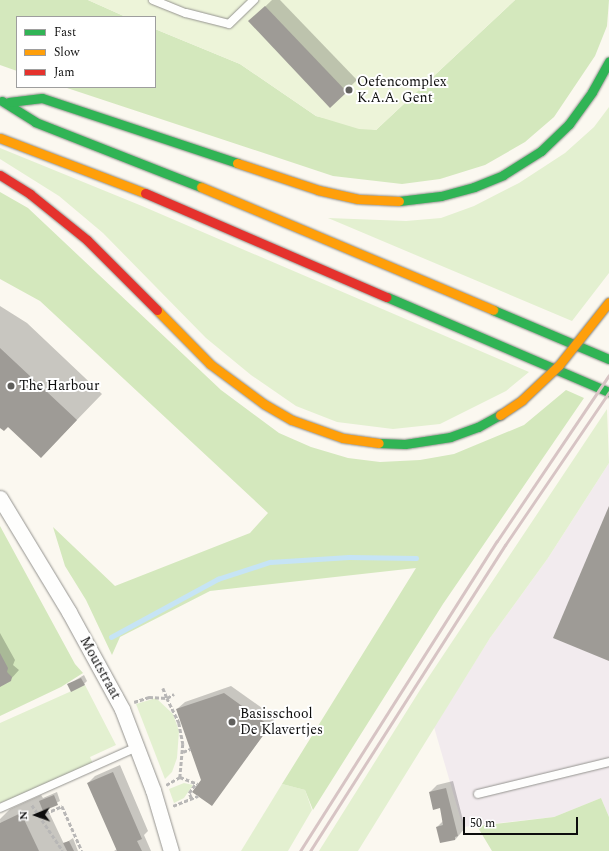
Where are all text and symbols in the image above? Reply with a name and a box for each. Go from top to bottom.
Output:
legend [16,16,156,88]
text: Fast [54,23,76,42]
text: Slow [54,43,79,62]
text: Jam [54,63,75,82]
place label: Oefencomplex K.A.A. Gent [357,74,447,106]
marker: Oefencomplex K.A.A. Gent [344,85,354,95]
place label: The Harbour [19,378,99,394]
marker: The Harbour [6,381,16,391]
street label: Moutstraat [76,634,124,702]
place label: Basisschool De Klavertjes [240,706,323,738]
marker: Basisschool De Klavertjes [227,717,237,727]
north arrow [16,795,56,835]
scale bar [465,809,580,835]
text: N [15,811,32,820]
text: 50 m [470,814,495,833]

